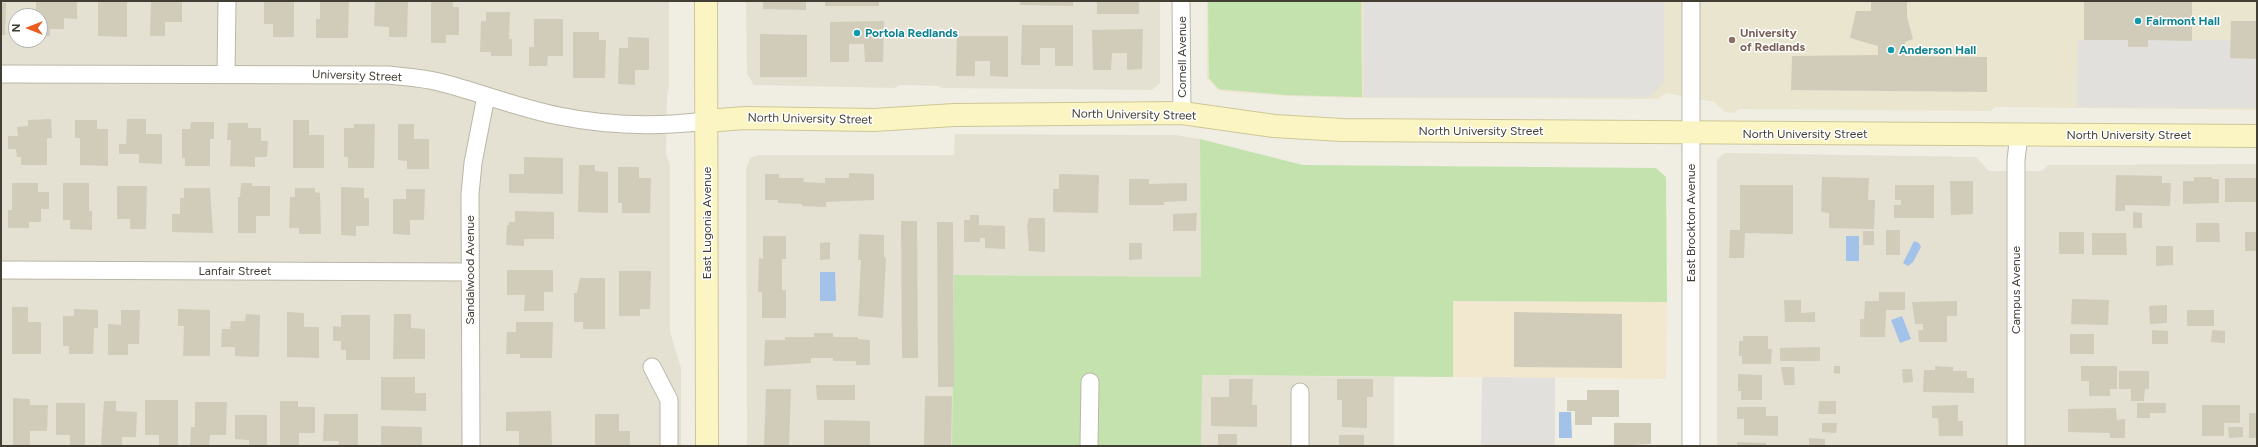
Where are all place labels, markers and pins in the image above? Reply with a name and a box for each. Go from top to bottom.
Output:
place label: Fairmont Hall [2146,14,2220,28]
marker: Fairmont Hall [2133,16,2143,26]
place label: Portola Redlands [865,26,958,40]
place label: University of Redlands [1740,26,1805,54]
marker: Portola Redlands [852,28,862,38]
marker: University of Redlands [1727,35,1737,45]
place label: Anderson Hall [1899,43,1976,57]
marker: Anderson Hall [1886,45,1896,55]

